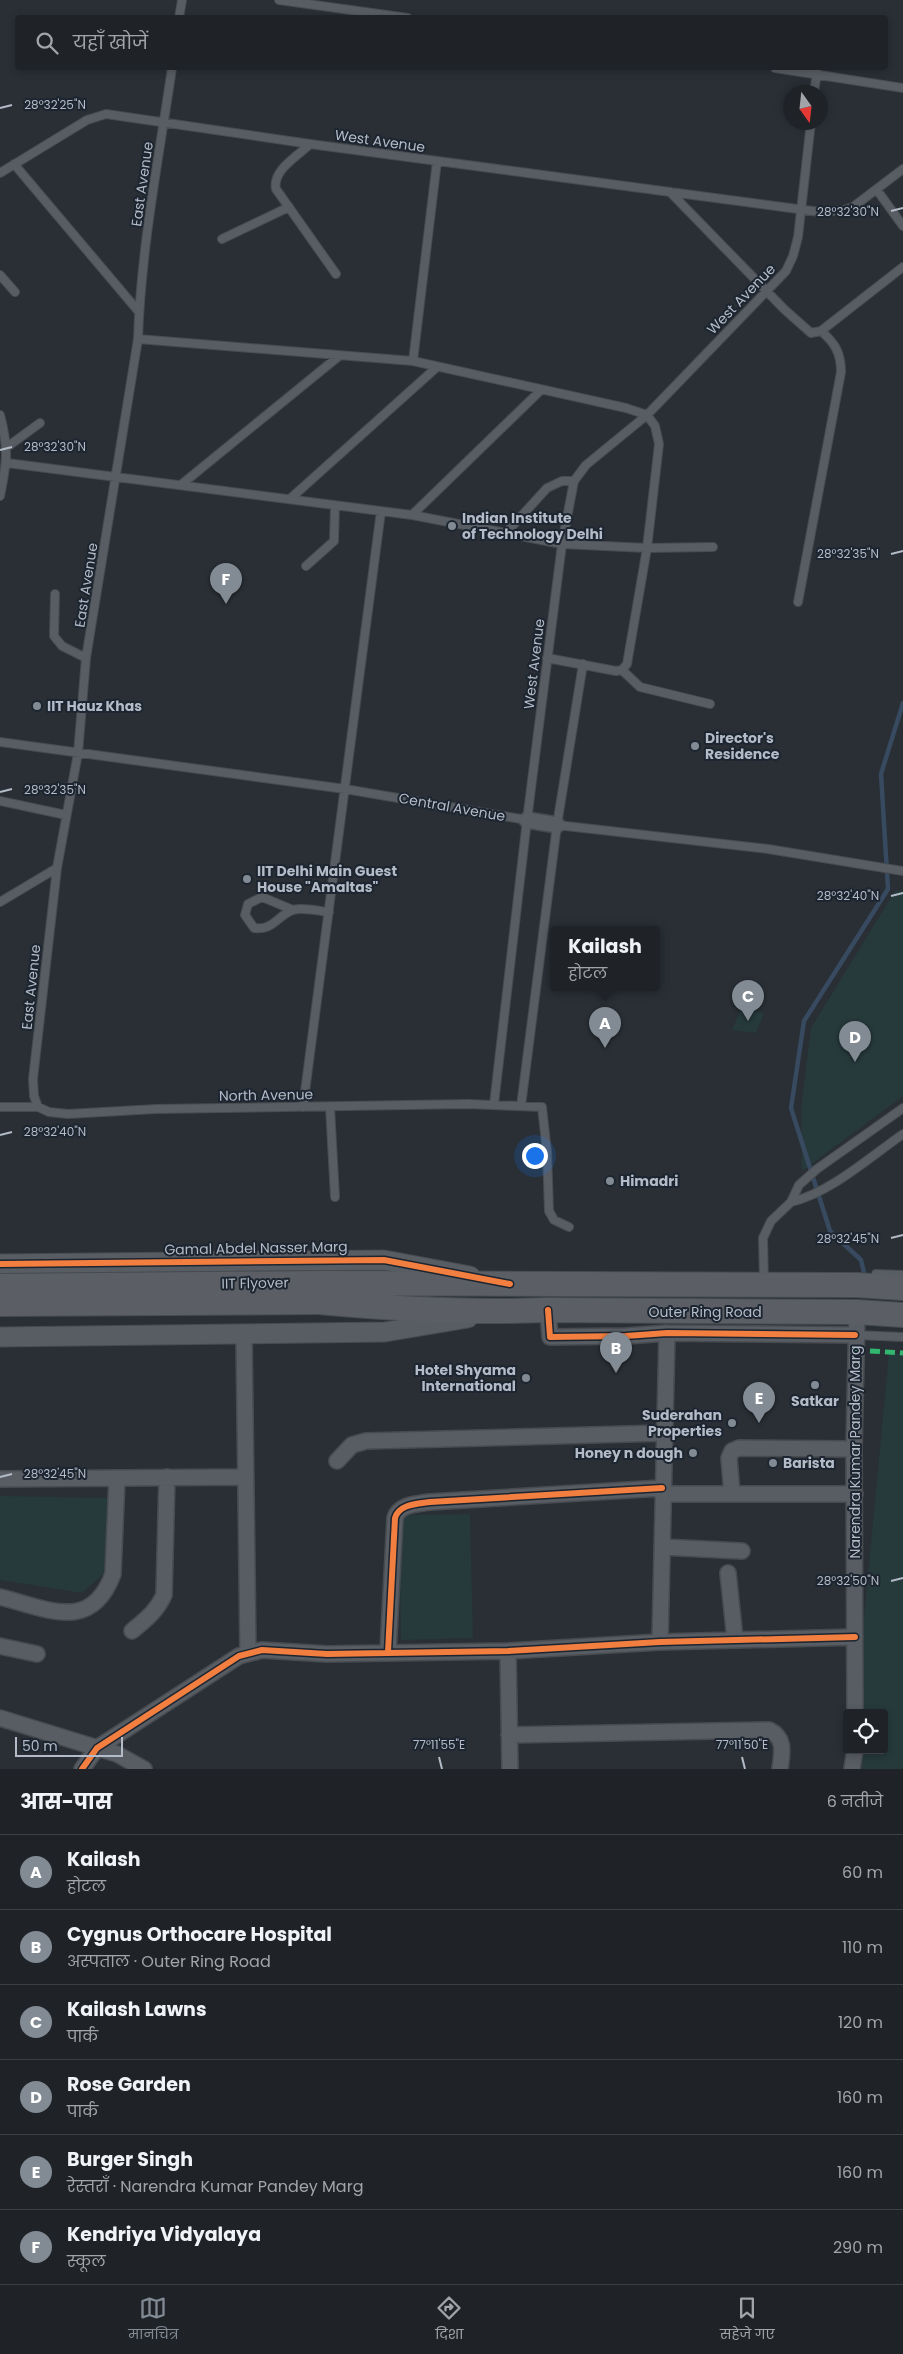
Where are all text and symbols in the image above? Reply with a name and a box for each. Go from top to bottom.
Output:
search box [15,15,888,70]
icon: search [33,29,61,57]
text: यहाँ खोजें [73,29,148,56]
north arrow [783,85,828,130]
text: 28°32'25"N [24,96,86,113]
street label: West Avenue [334,125,427,157]
street label: East Avenue [126,140,158,228]
text: 28°32'30"N [817,203,879,220]
street label: West Avenue [702,259,780,339]
text: 28°32'30"N [24,438,86,455]
place label: Indian Institute of Technology Delhi [462,508,603,544]
marker: Indian Institute of Technology Delhi [446,520,458,532]
street label: East Avenue [69,541,103,629]
text: 28°32'35"N [817,545,879,562]
pin: F [210,563,242,604]
street label: West Avenue [519,617,550,710]
place label: IIT Hauz Khas [47,696,142,716]
marker: IIT Hauz Khas [31,700,43,712]
place label: Director's Residence [705,728,780,764]
marker: Director's Residence [689,740,701,752]
text: 28°32'35"N [24,781,86,798]
street label: Central Avenue [397,788,507,826]
place label: IIT Delhi Main Guest House "Amaltas" [257,861,397,897]
marker: IIT Delhi Main Guest House "Amaltas" [241,873,253,885]
text: 28°32'40"N [817,887,879,904]
popup [550,926,660,991]
text: Kailash [568,933,642,960]
street label: East Avenue [17,943,45,1030]
text: होटल [568,962,607,985]
pin: C [732,980,764,1021]
pin: A [589,1007,621,1048]
pin: D [839,1021,871,1062]
street label: North Avenue [219,1084,314,1106]
text: 28°32'40"N [24,1123,86,1140]
your location [522,1143,548,1169]
place label: Himadri [620,1171,678,1191]
marker: Himadri [604,1175,616,1187]
text: 28°32'45"N [817,1230,879,1247]
street label: Gamal Abdel Nasser Marg [164,1236,348,1260]
street label: IIT Flyover [221,1272,289,1294]
street label: Outer Ring Road [648,1302,762,1322]
pin: B [600,1332,632,1373]
street label: Narendra Kumar Pandey Marg [845,1346,865,1558]
place label: Hotel Shyama International [415,1360,516,1396]
marker: Hotel Shyama International [520,1372,532,1384]
marker: Satkar [809,1379,821,1391]
pin: E [743,1382,775,1423]
place label: Satkar [791,1391,839,1411]
place label: Suderahan Properties [642,1405,722,1441]
marker: Suderahan Properties [726,1417,738,1429]
place label: Honey n dough [575,1443,683,1463]
marker: Honey n dough [687,1447,699,1459]
place label: Barista [783,1453,835,1473]
marker: Barista [767,1457,779,1469]
text: 28°32'45"N [24,1465,86,1482]
text: 28°32'50"N [817,1572,879,1589]
map controls [843,1709,888,1754]
button: locate [843,1709,888,1754]
scale bar [15,1734,122,1757]
text: 50 m [22,1736,58,1756]
text: 77°11'55"E [413,1736,465,1753]
text: 77°11'50"E [716,1736,768,1753]
text: आस-पास [20,1787,112,1816]
text: 6 नतीजे [827,1790,883,1813]
text: Kailash [67,1846,141,1873]
text: A [30,1861,42,1884]
text: 60 m [842,1861,883,1884]
text: होटल [67,1875,106,1898]
text: Cygnus Orthocare Hospital [67,1921,332,1948]
text: B [31,1936,41,1959]
text: 110 m [842,1936,883,1959]
text: अस्पताल · Outer Ring Road [67,1950,271,1973]
text: Kailash Lawns [67,1996,207,2023]
text: C [30,2011,42,2034]
text: 120 m [838,2011,883,2034]
text: पार्क [67,2025,98,2048]
text: Rose Garden [67,2071,191,2098]
text: D [30,2086,42,2109]
text: 160 m [837,2086,883,2109]
text: पार्क [67,2100,98,2123]
text: Burger Singh [67,2146,193,2173]
text: E [32,2161,40,2184]
text: 160 m [837,2161,883,2184]
text: रेस्तराँ · Narendra Kumar Pandey Marg [67,2175,363,2198]
text: Kendriya Vidyalaya [67,2221,261,2248]
text: F [32,2236,40,2259]
text: 290 m [833,2236,883,2259]
text: स्कूल [67,2250,106,2273]
tab: मानचित्र [128,2294,179,2345]
tab: दिशा [435,2294,463,2345]
tab: सहेजे गए [720,2294,775,2345]

